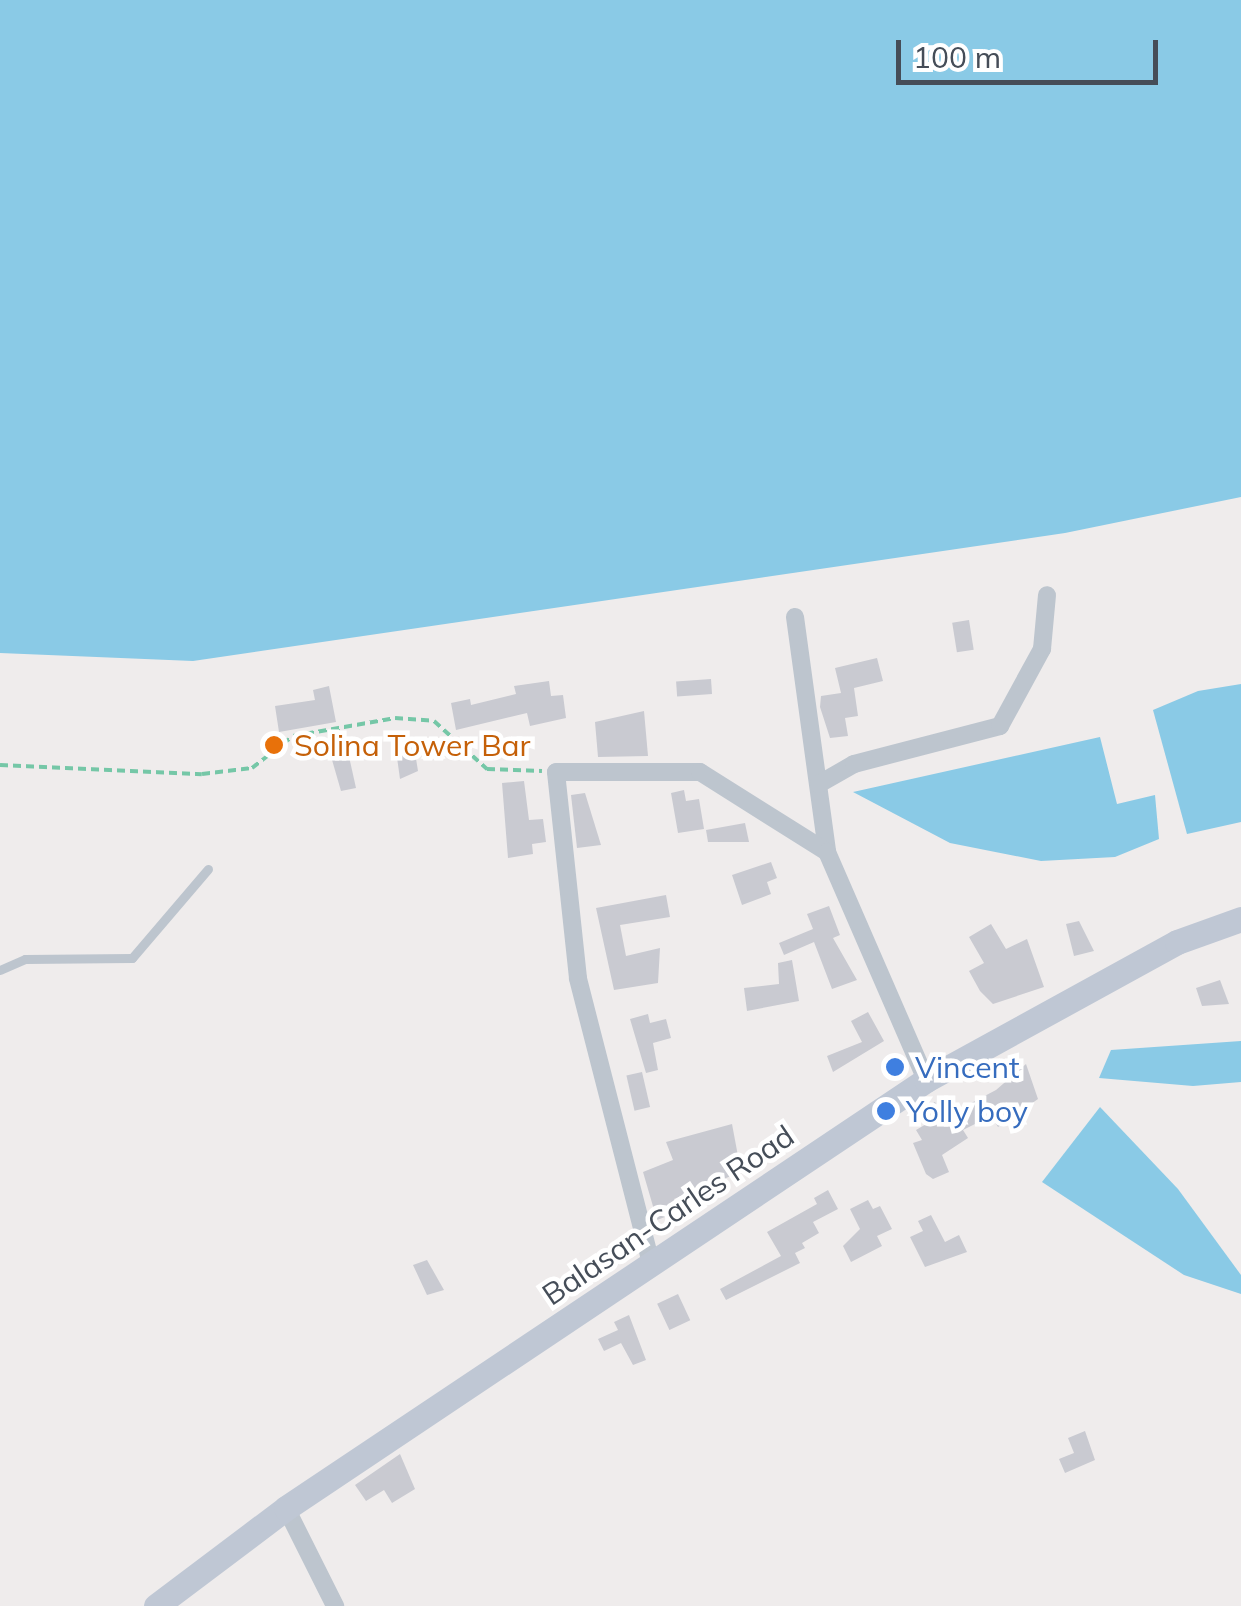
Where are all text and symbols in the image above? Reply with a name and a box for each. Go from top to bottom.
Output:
scale bar [901,20,1164,82]
text: 100 m [913,38,1001,76]
place label: Solina Tower Bar [294,727,530,763]
marker: Solina Tower Bar [263,734,285,756]
place label: Vincent [915,1049,1020,1085]
marker: Vincent [884,1056,906,1078]
place label: Yolly boy [906,1093,1028,1129]
marker: Yolly boy [875,1100,897,1122]
street label: Balasan-Carles Road [535,1117,801,1313]

